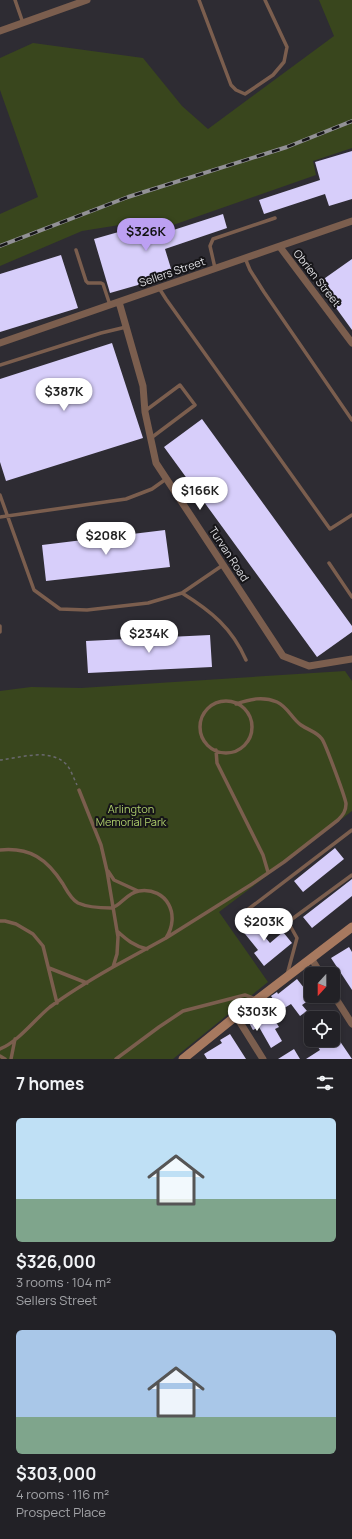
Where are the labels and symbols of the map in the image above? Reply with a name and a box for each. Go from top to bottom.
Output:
pin: $326K [118,218,174,252]
street label: Obrien Street [290,246,344,309]
street label: Sellers Street [137,253,207,290]
pin: $387K [36,378,92,412]
pin: $166K [172,477,228,511]
pin: $208K [78,522,134,556]
street label: Turvan Road [206,523,253,584]
pin: $234K [121,620,177,654]
park label: Arlington Memorial Park [96,801,167,829]
pin: $203K [236,908,292,942]
north arrow [304,967,340,1003]
pin: $303K [229,998,285,1032]

